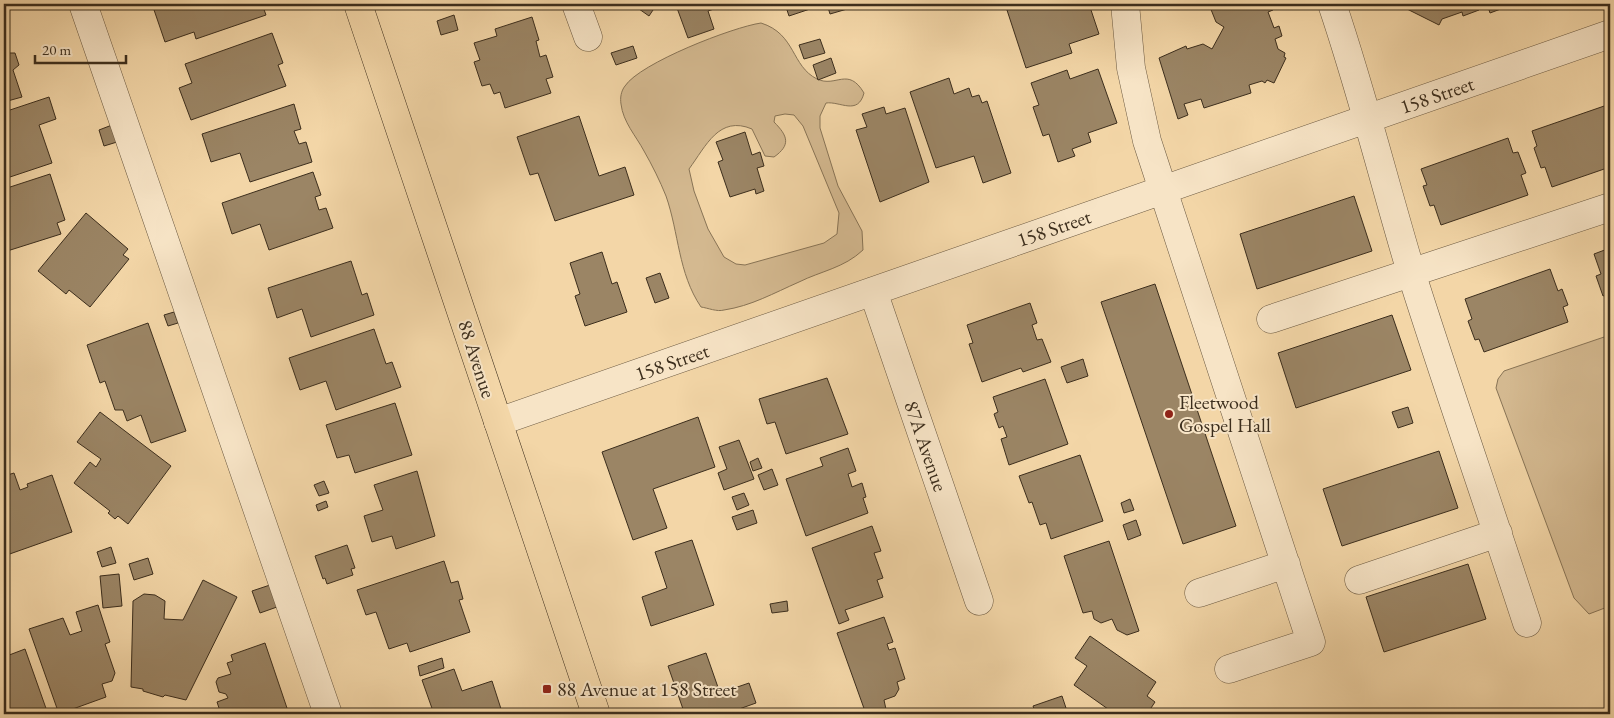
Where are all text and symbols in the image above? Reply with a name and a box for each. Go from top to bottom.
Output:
scale bar [35,32,126,64]
text: 20 m [42,40,71,59]
street label: 158 Street [1396,70,1478,120]
street label: 158 Street [1013,203,1095,253]
street label: 88 Avenue [452,317,502,402]
street label: 158 Street [631,337,713,387]
place label: Fleetwood Gospel Hall [1179,389,1271,438]
street label: 87A Avenue [898,397,954,495]
marker: Fleetwood Gospel Hall [1163,408,1175,420]
place label: 88 Avenue at 158 Street [557,676,737,702]
marker: 88 Avenue at 158 Street [541,683,553,695]

